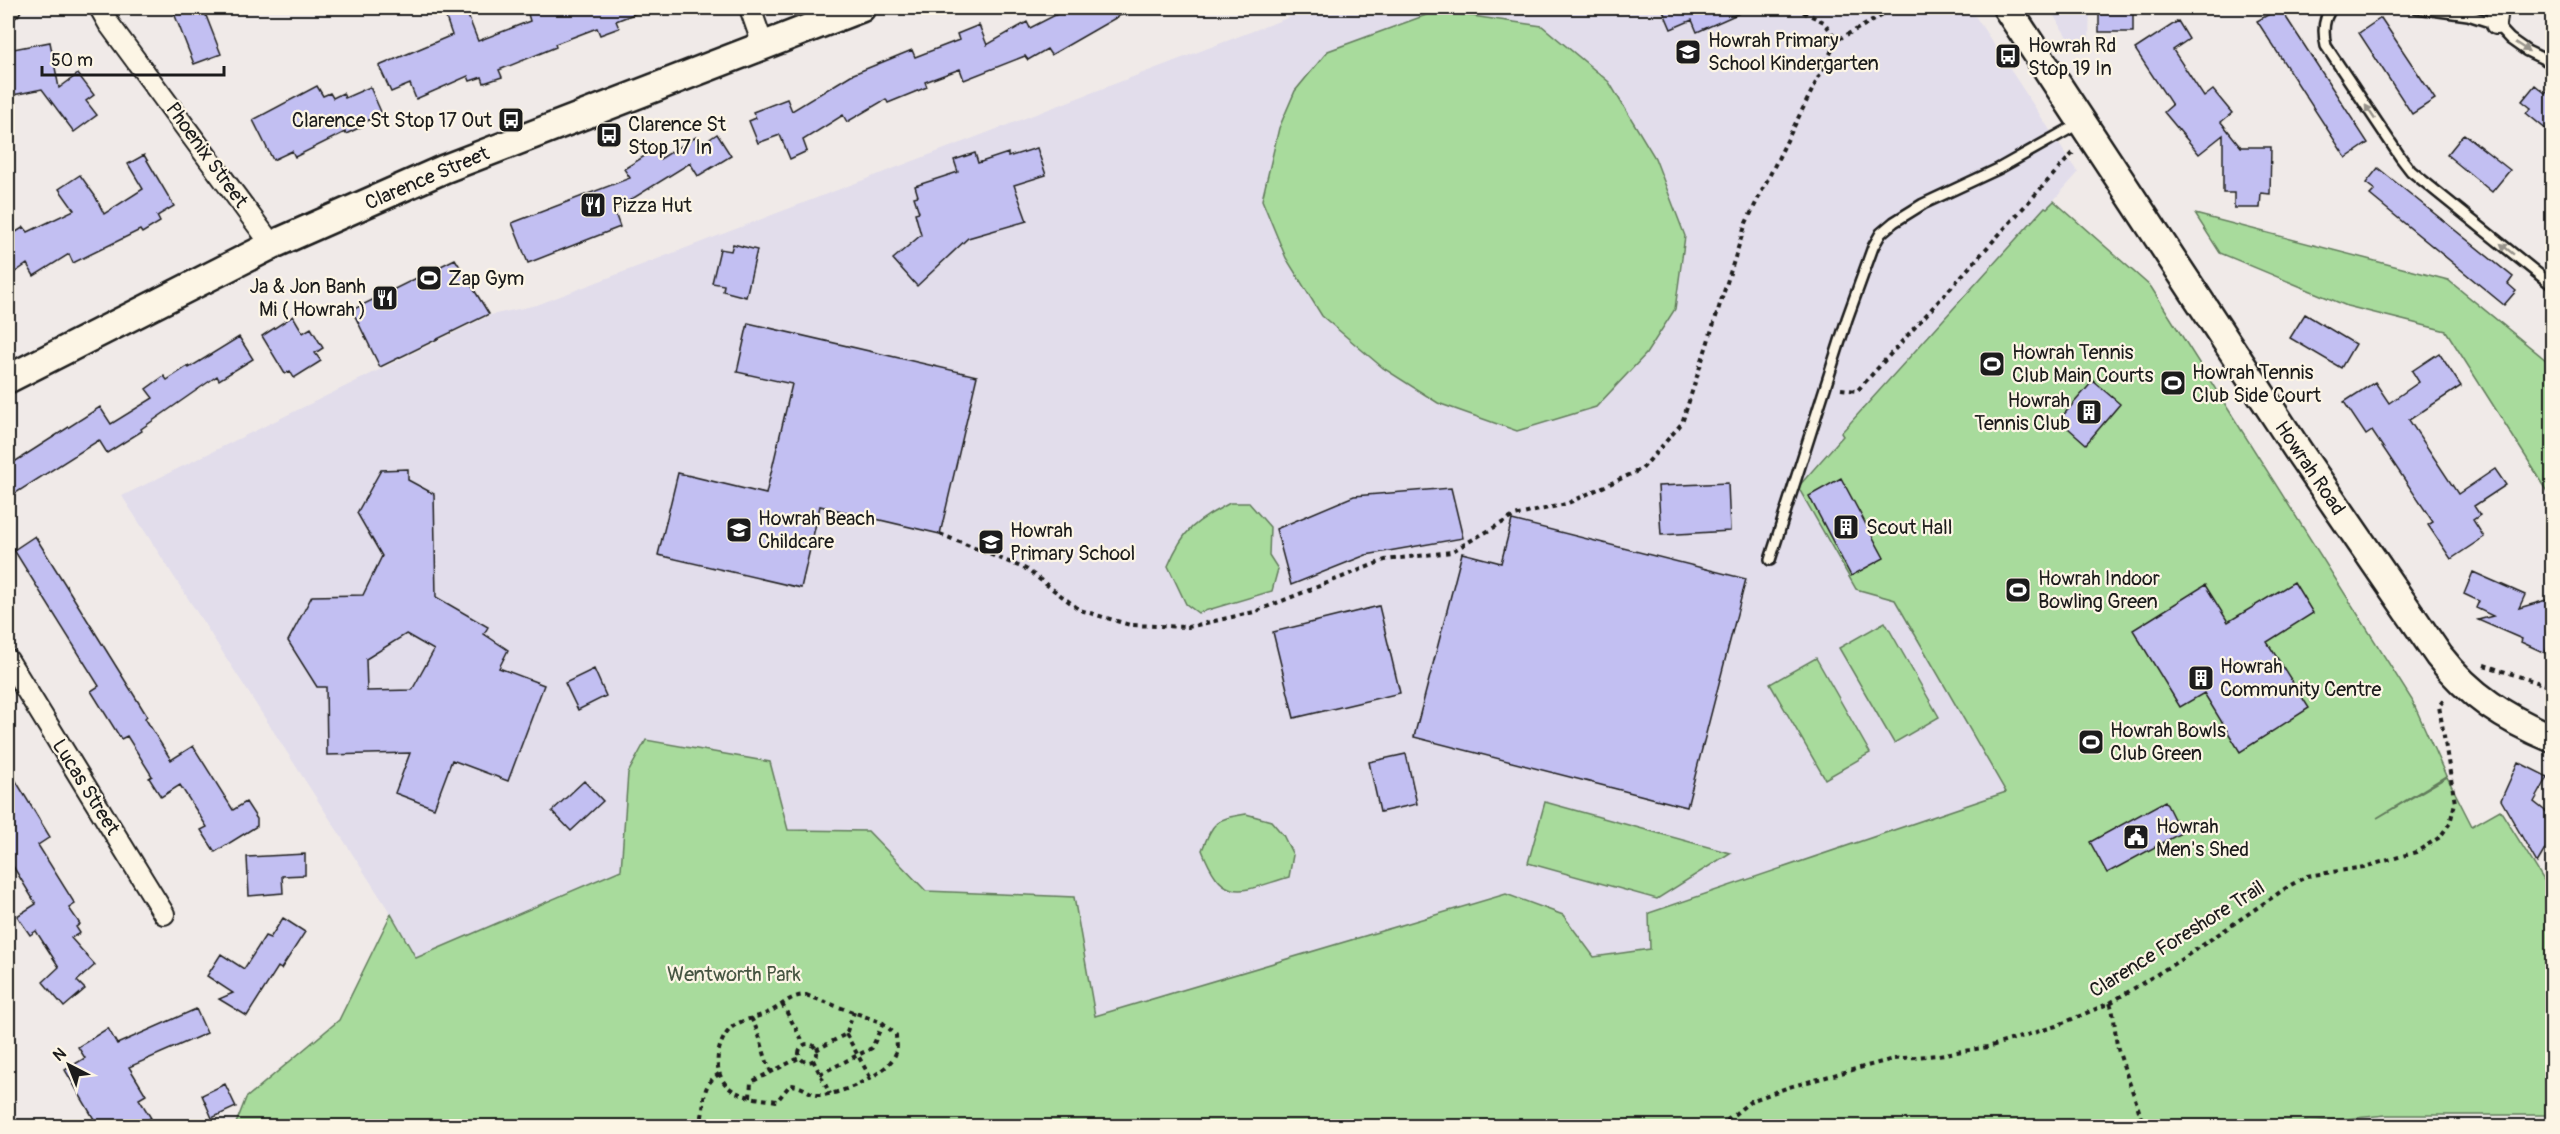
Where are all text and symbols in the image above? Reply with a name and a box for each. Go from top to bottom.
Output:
place label: Howrah Primary School Kindergarten [1708,28,1879,76]
place label: Howrah Rd Stop 19 In [2028,33,2116,81]
school or university icon: Howrah Primary School Kindergarten [1673,37,1703,67]
scale bar [42,39,224,77]
bus stop icon: Howrah Rd Stop 19 In [1993,41,2023,71]
one-way arrow [2514,41,2530,52]
text: 50 m [51,49,93,72]
street label: Phoenix Street [160,97,254,213]
bus stop icon: Clarence St Stop 17 Out [496,105,526,135]
one-way arrow [2364,105,2376,121]
place label: Clarence St Stop 17 Out [292,108,493,133]
place label: Clarence St Stop 17 In [628,112,727,160]
bus stop icon: Clarence St Stop 17 In [594,120,624,150]
street label: Clarence Street [361,140,494,215]
restaurant icon: Pizza Hut [578,190,608,220]
place label: Pizza Hut [612,193,693,218]
one-way arrow [2499,242,2515,255]
sports icon: Zap Gym [414,263,444,293]
place label: Zap Gym [448,266,524,291]
place label: Ja & Jon Banh Mi ( Howrah ) [249,274,366,322]
restaurant icon: Ja & Jon Banh Mi ( Howrah ) [370,283,400,313]
place label: Howrah Tennis Club Main Courts [2012,340,2153,388]
sports icon: Howrah Tennis Club Main Courts [1977,349,2007,379]
place label: Howrah Tennis Club Side Court [2192,360,2322,408]
sports icon: Howrah Tennis Club Side Court [2158,368,2188,398]
place label: Howrah Tennis Club [1974,388,2070,436]
building icon: Howrah Tennis Club [2074,397,2104,427]
street label: Howrah Road [2269,416,2351,520]
place label: Howrah Beach Childcare [758,506,875,554]
building icon: Scout Hall [1831,512,1861,542]
school or university icon: Howrah Beach Childcare [724,515,754,545]
place label: Scout Hall [1866,515,1953,540]
place label: Howrah Primary School [1010,518,1135,566]
school or university icon: Howrah Primary School [976,527,1006,557]
place label: Howrah Indoor Bowling Green [2038,566,2160,614]
sports icon: Howrah Indoor Bowling Green [2003,575,2033,605]
place label: Howrah Community Centre [2220,654,2382,702]
building icon: Howrah Community Centre [2186,663,2216,693]
place label: Howrah Bowls Club Green [2110,718,2226,766]
sports icon: Howrah Bowls Club Green [2076,727,2106,757]
street label: Lucas Street [47,734,126,840]
place label: Howrah Men's Shed [2156,814,2249,862]
public building icon: Howrah Men's Shed [2121,822,2151,852]
street label: Clarence Foreshore Trail [2085,875,2269,1003]
park label: Wentworth Park [667,962,802,987]
north arrow [39,1035,99,1095]
text: N [49,1043,70,1066]

